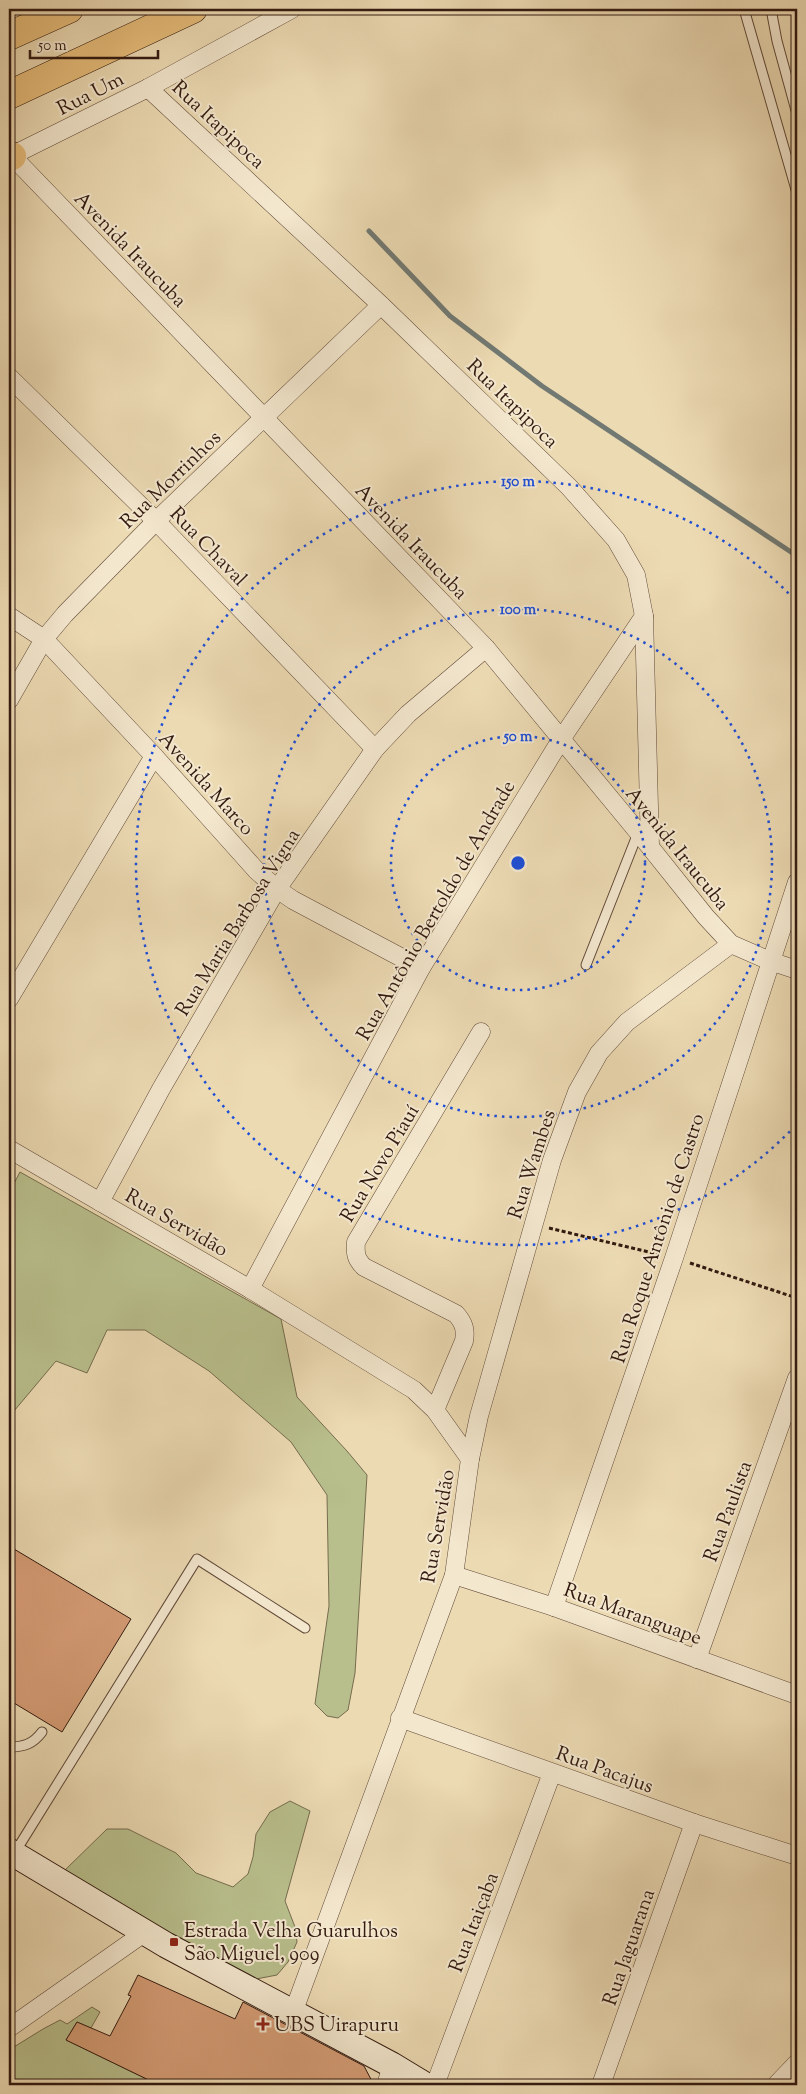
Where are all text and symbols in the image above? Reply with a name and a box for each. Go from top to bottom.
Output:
scale bar [30,28,158,60]
text: 50 m [37,36,67,57]
street label: Rua Um [53,66,130,124]
street label: Rua Itapipoca [164,75,270,177]
street label: Avenida Iraucuba [66,186,192,315]
street label: Rua Itapipoca [459,353,564,456]
street label: Rua Morrinhos [115,425,229,537]
text: 150 m [501,472,535,493]
street label: Avenida Iraucuba [347,478,473,607]
street label: Rua Chaval [162,501,253,594]
text: 100 m [500,600,537,621]
street label: Avenida Marco [150,726,260,843]
text: 50 m [503,727,533,748]
street label: Rua Antônio Bertoldo de Andrade [351,776,524,1047]
street label: Avenida Iraucuba [617,782,735,918]
street label: Rua Maria Barbosa Vigna [170,824,309,1023]
centre of rings [509,854,527,872]
street label: Rua Novo Piauí [335,1100,428,1229]
street label: Rua Wambes [502,1106,565,1223]
street label: Rua Roque Antônio de Castro [605,1110,713,1367]
street label: Rua Servidão [119,1183,233,1265]
street label: Rua Paulista [698,1457,761,1566]
street label: Rua Servidão [415,1467,464,1585]
street label: Rua Maranguape [559,1577,705,1654]
street label: Rua Pacajus [551,1740,657,1802]
street label: Rua Itaiçaba [443,1869,508,1977]
street label: Rua Jaguarana [597,1886,664,2010]
place label: Estrada Velha Guarulhos São Miguel, 909 [184,1918,398,1970]
marker: Estrada Velha Guarulhos São Miguel, 909 [168,1936,180,1948]
place label: UBS Uirapuru [274,2012,400,2041]
marker: UBS Uirapuru [256,2017,270,2031]

